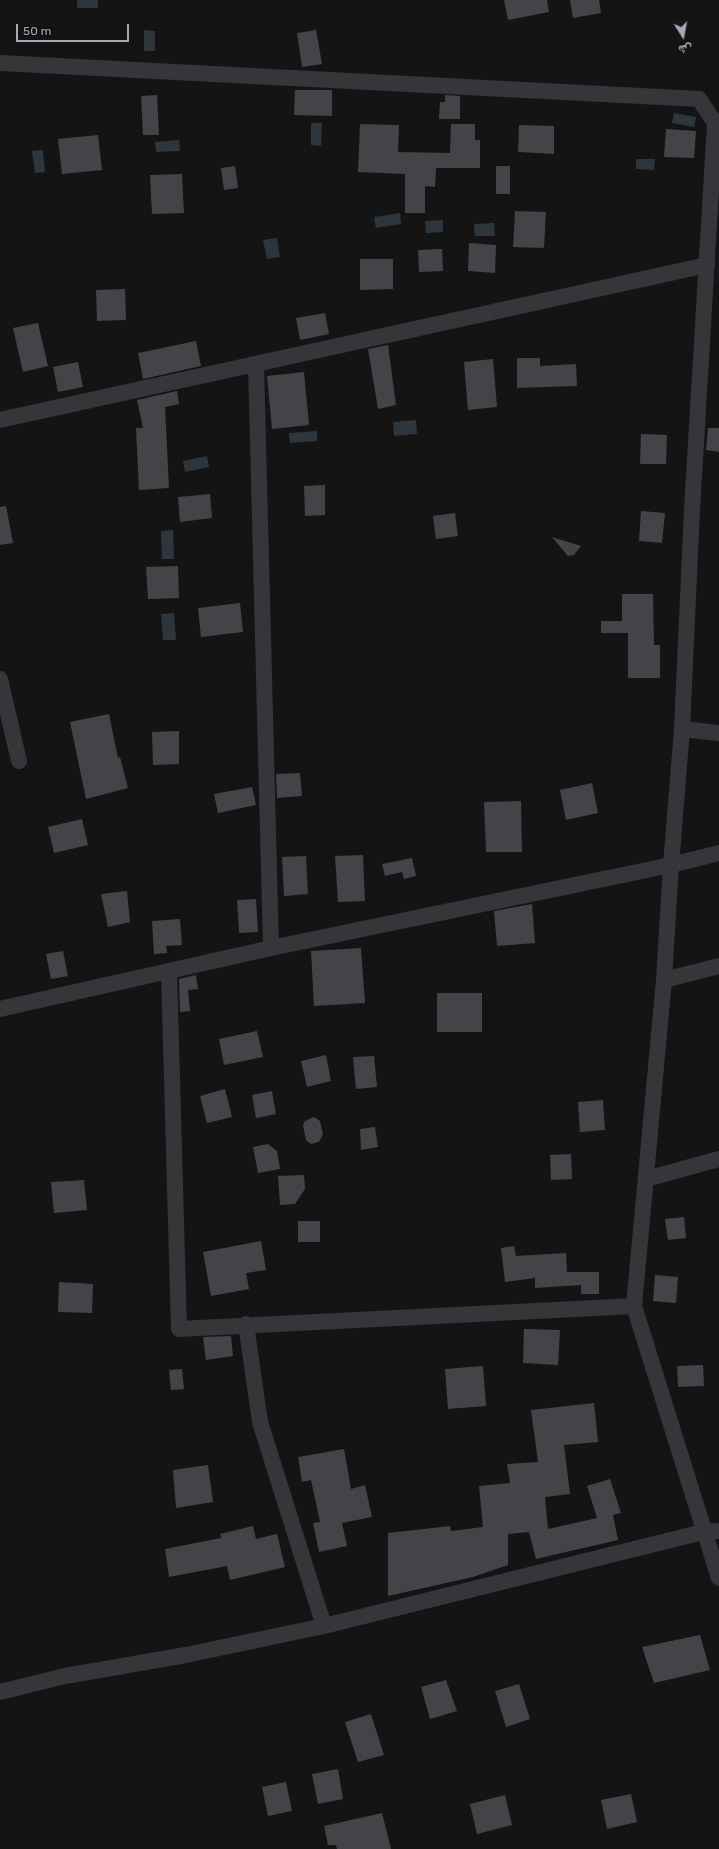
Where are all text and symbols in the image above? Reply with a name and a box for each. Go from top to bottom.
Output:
scale bar [18,16,131,42]
north arrow [663,16,703,56]
text: 50 m [23,24,51,38]
text: ش [677,41,693,56]

